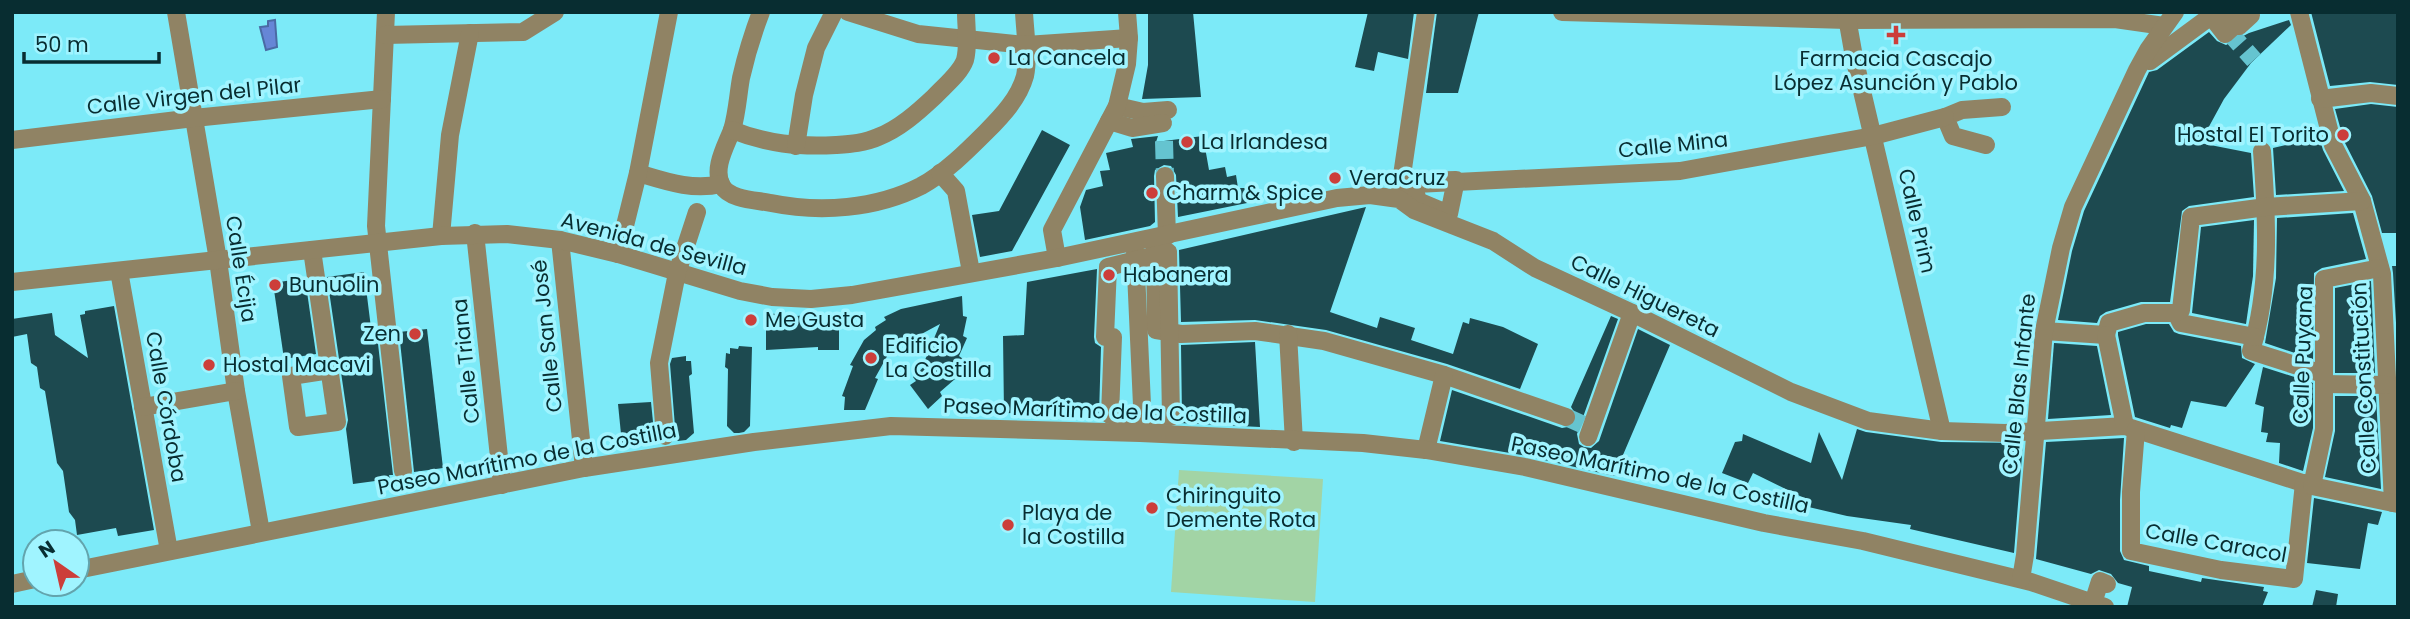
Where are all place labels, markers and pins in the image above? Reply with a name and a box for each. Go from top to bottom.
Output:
marker: Farmacia Cascajo López Asunción y Pablo [1888,27,1904,43]
place label: La Cancela [1008,43,1126,72]
place label: Farmacia Cascajo López Asunción y Pablo [1774,44,2018,97]
marker: La Cancela [986,50,1002,66]
place label: Hostal El Torito [2177,120,2329,149]
place label: La Irlandesa [1201,127,1328,156]
marker: Hostal El Torito [2335,127,2351,143]
marker: La Irlandesa [1179,134,1195,150]
place label: VeraCruz [1349,163,1445,192]
marker: VeraCruz [1327,170,1343,186]
place label: Charm & Spice [1166,178,1324,207]
marker: Charm & Spice [1144,185,1160,201]
place label: Habanera [1123,260,1229,289]
marker: Habanera [1101,267,1117,283]
place label: Bunuolin [289,270,379,299]
marker: Bunuolin [267,277,283,293]
place label: Me Gusta [765,305,864,334]
marker: Me Gusta [743,312,759,328]
place label: Zen [363,319,401,348]
marker: Zen [407,326,423,342]
place label: Edificio La Costilla [885,331,992,384]
place label: Hostal Macavi [223,350,371,379]
marker: Edificio La Costilla [863,350,879,366]
marker: Hostal Macavi [201,357,217,373]
place label: Chiringuito Demente Rota [1166,481,1316,534]
place label: Playa de la Costilla [1022,498,1125,551]
marker: Chiringuito Demente Rota [1144,500,1160,516]
marker: Playa de la Costilla [1000,517,1016,533]

